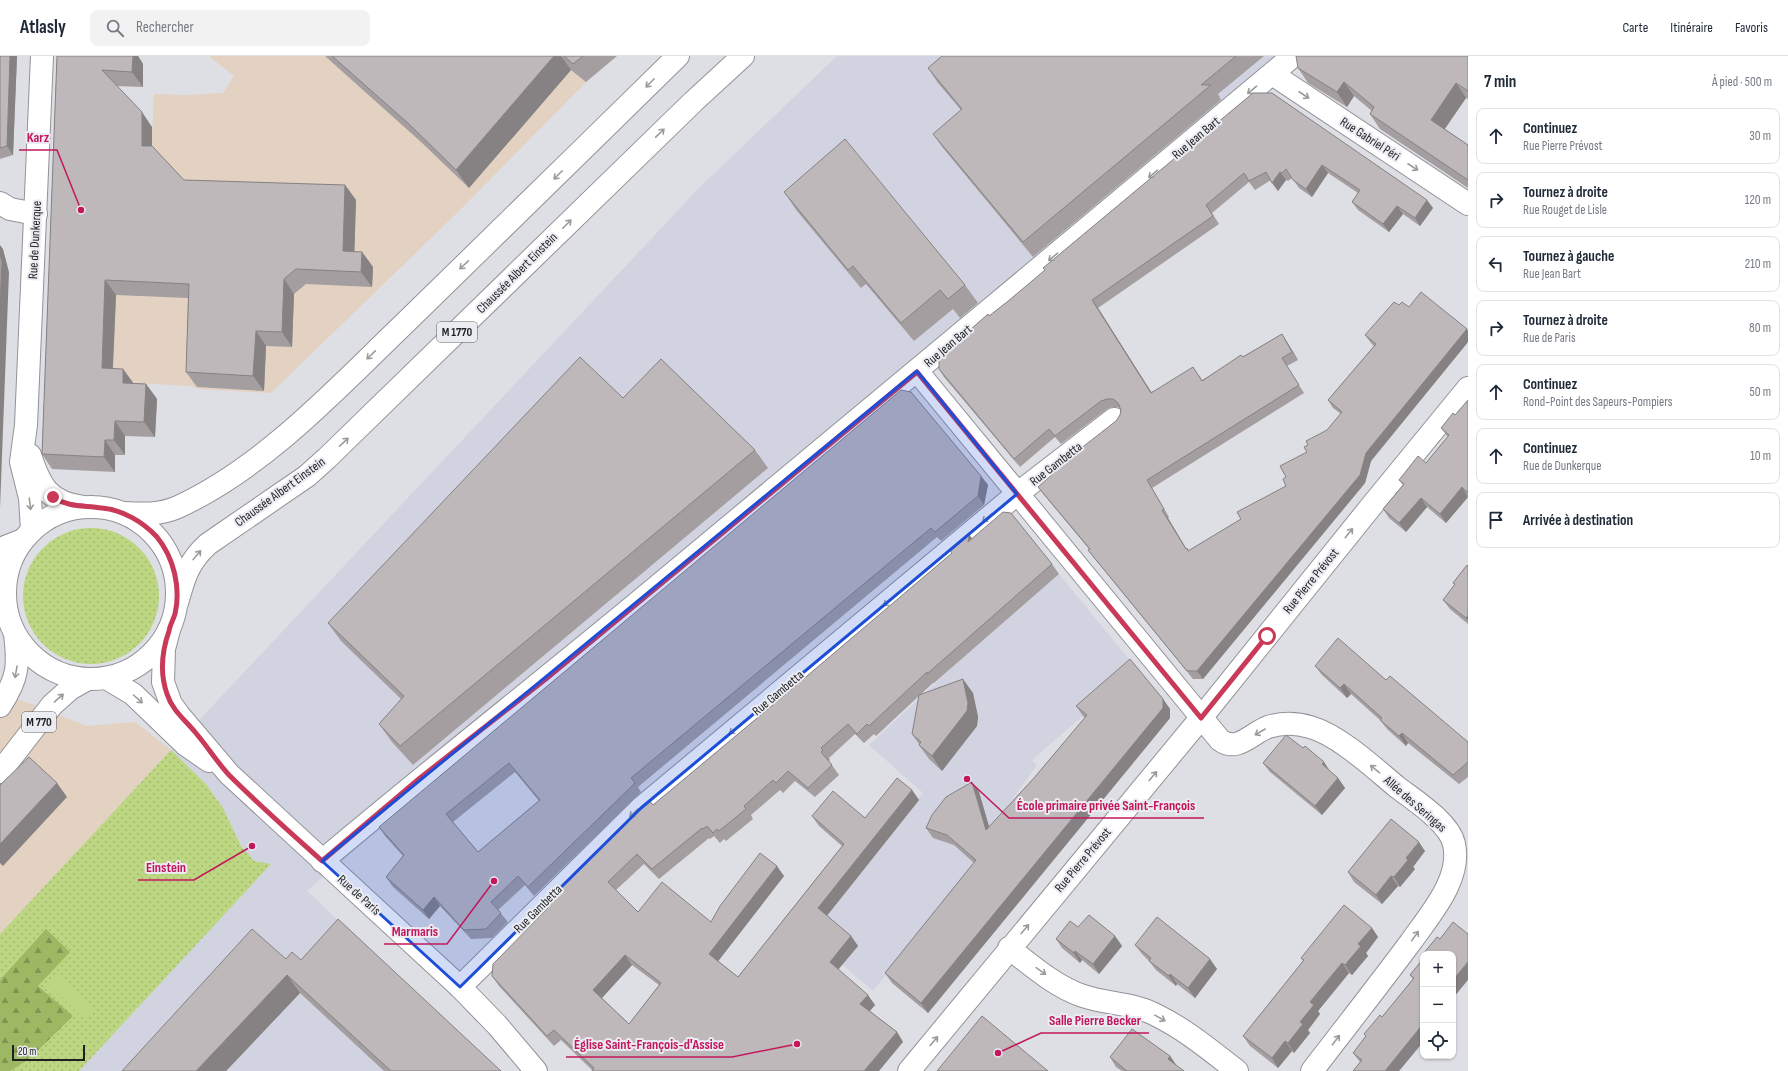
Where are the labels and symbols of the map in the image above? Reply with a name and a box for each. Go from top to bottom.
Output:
one-way arrow [645,78,655,88]
one-way arrow [1247,86,1258,95]
one-way arrow [1298,91,1309,99]
street label: Rue Jean Bart [1169,113,1223,163]
street label: Rue Gabriel Péri [1337,114,1403,164]
callout: Karz [19,124,57,150]
one-way arrow [655,128,665,138]
text: Karz [27,129,50,146]
one-way arrow [1407,163,1418,171]
one-way arrow [1147,169,1158,178]
one-way arrow [553,170,563,180]
street label: Rue de Dunkerque [25,200,45,280]
one-way arrow [562,219,572,229]
street label: Chaussée Albert Einstein [473,229,561,317]
one-way arrow [1048,253,1059,262]
one-way arrow [459,260,469,270]
street label: Rue Jean Bart [921,321,975,371]
road number: M 1770 [437,322,477,342]
one-way arrow [366,351,376,360]
one-way arrow [339,437,349,447]
street label: Rue Gambetta [1027,439,1085,489]
street label: Chaussée Albert Einstein [232,454,328,530]
route end [44,488,62,506]
one-way arrow [26,497,34,510]
one-way arrow [982,514,993,523]
one-way arrow [1345,528,1354,539]
street label: Rue Pierre Prévost [1280,545,1342,617]
one-way arrow [193,550,202,560]
one-way arrow [882,597,893,606]
route start [1258,627,1276,645]
one-way arrow [12,665,20,678]
street label: Rue Gambetta [749,667,807,719]
one-way arrow [54,694,65,703]
one-way arrow [133,694,143,703]
road number: M 770 [22,712,56,732]
one-way arrow [729,725,739,734]
one-way arrow [1254,728,1266,736]
one-way arrow [1370,765,1381,773]
one-way arrow [1148,770,1157,781]
street label: Allée des Seringas [1380,772,1450,836]
callout: École primaire privée Saint-François [1009,792,1204,818]
text: École primaire privée Saint-François [1017,797,1195,814]
one-way arrow [629,809,640,818]
street label: Rue Pierre Prévost [1051,824,1115,896]
callout: Einstein [138,854,194,880]
text: Einstein [146,859,186,876]
street label: Rue de Paris [334,871,384,919]
street label: Rue Gambetta [510,881,566,937]
callout: Marmaris [384,918,447,944]
text: Marmaris [392,923,438,940]
one-way arrow [1021,924,1030,935]
one-way arrow [1410,931,1419,942]
one-way arrow [1035,967,1046,976]
callout: Salle Pierre Becker [1041,1007,1149,1033]
text: Salle Pierre Becker [1049,1012,1142,1029]
one-way arrow [1154,1014,1166,1022]
callout: Église Saint-François-d'Assise [566,1031,732,1057]
one-way arrow [1332,1035,1340,1046]
text: Église Saint-François-d'Assise [574,1036,724,1053]
one-way arrow [930,1036,939,1046]
scale bar [12,1043,85,1062]

